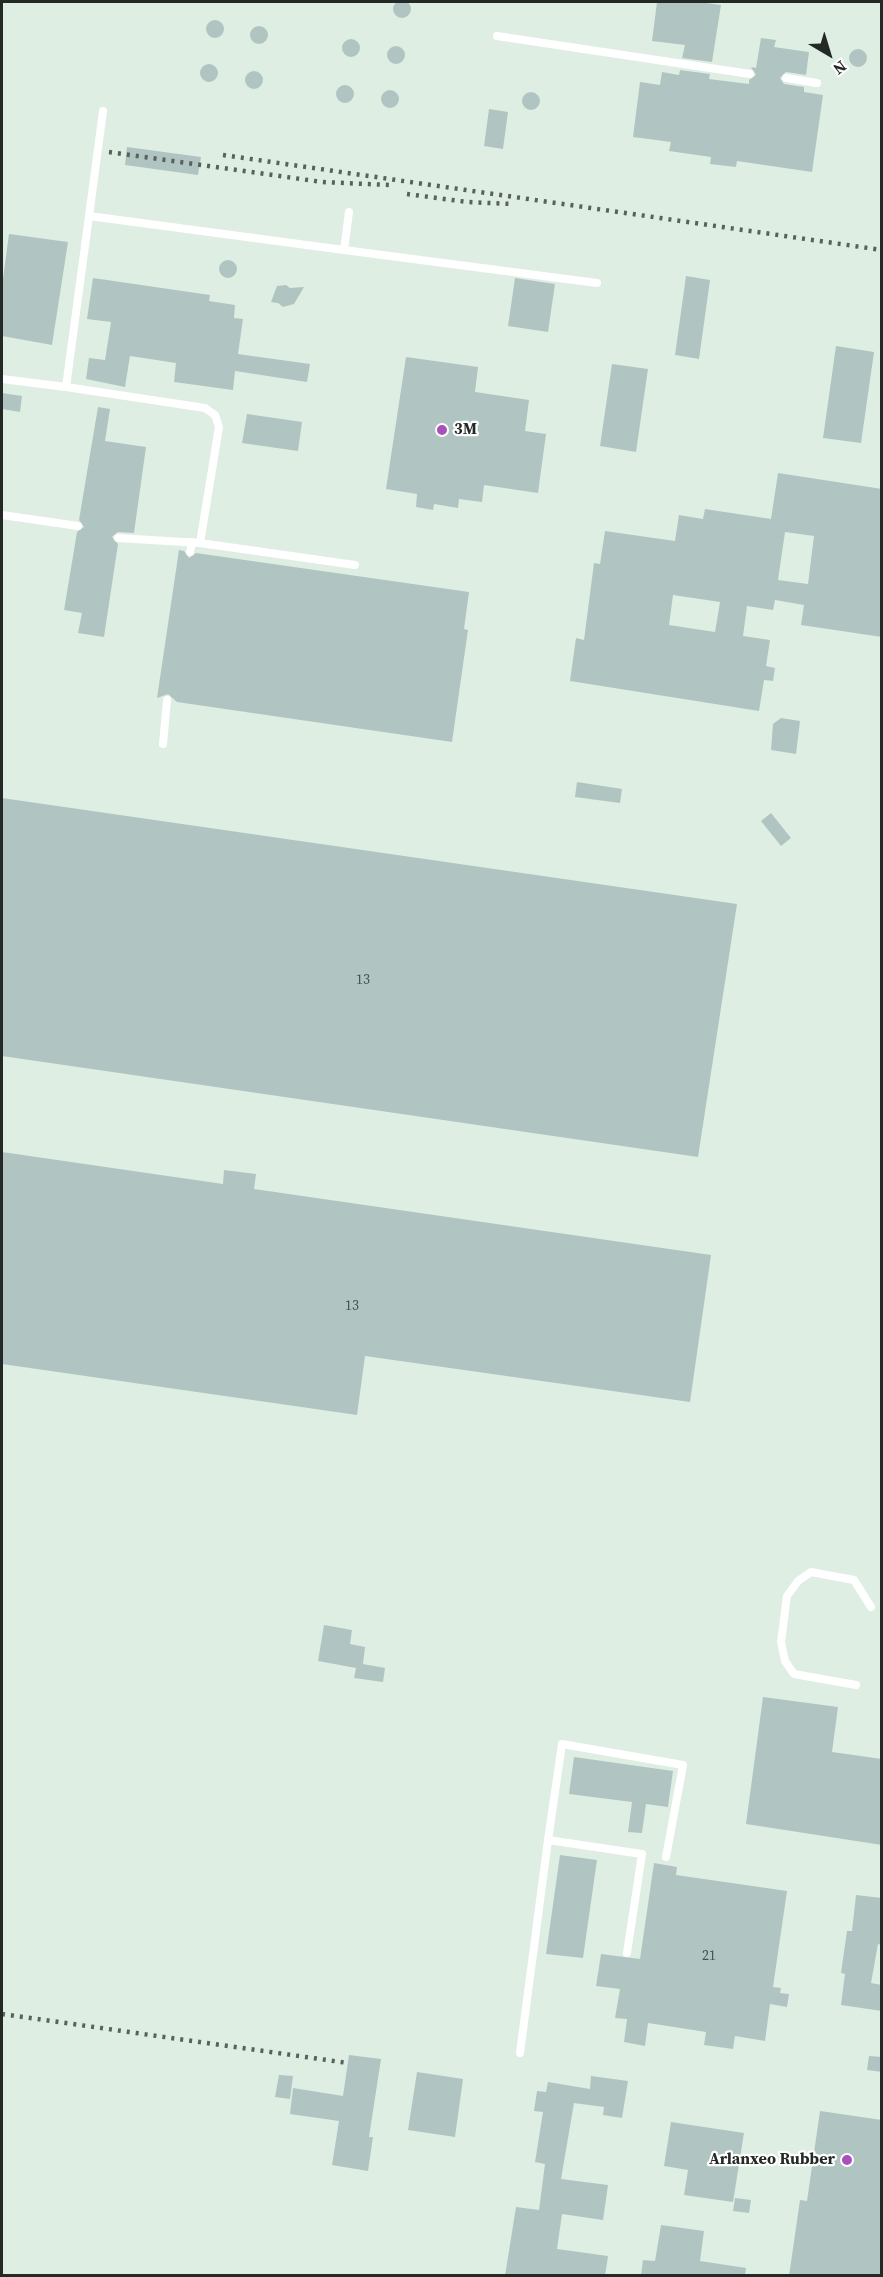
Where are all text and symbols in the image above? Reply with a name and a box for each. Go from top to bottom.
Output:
north arrow [799,24,859,84]
text: N [829,56,851,80]
place label: 3M [454,420,477,440]
marker: 3M [435,423,449,437]
house number: 13 [356,972,370,988]
house number: 13 [345,1298,359,1314]
house number: 21 [702,1948,716,1964]
place label: Arlanxeo Rubber [709,2150,835,2170]
marker: Arlanxeo Rubber [840,2153,854,2167]

